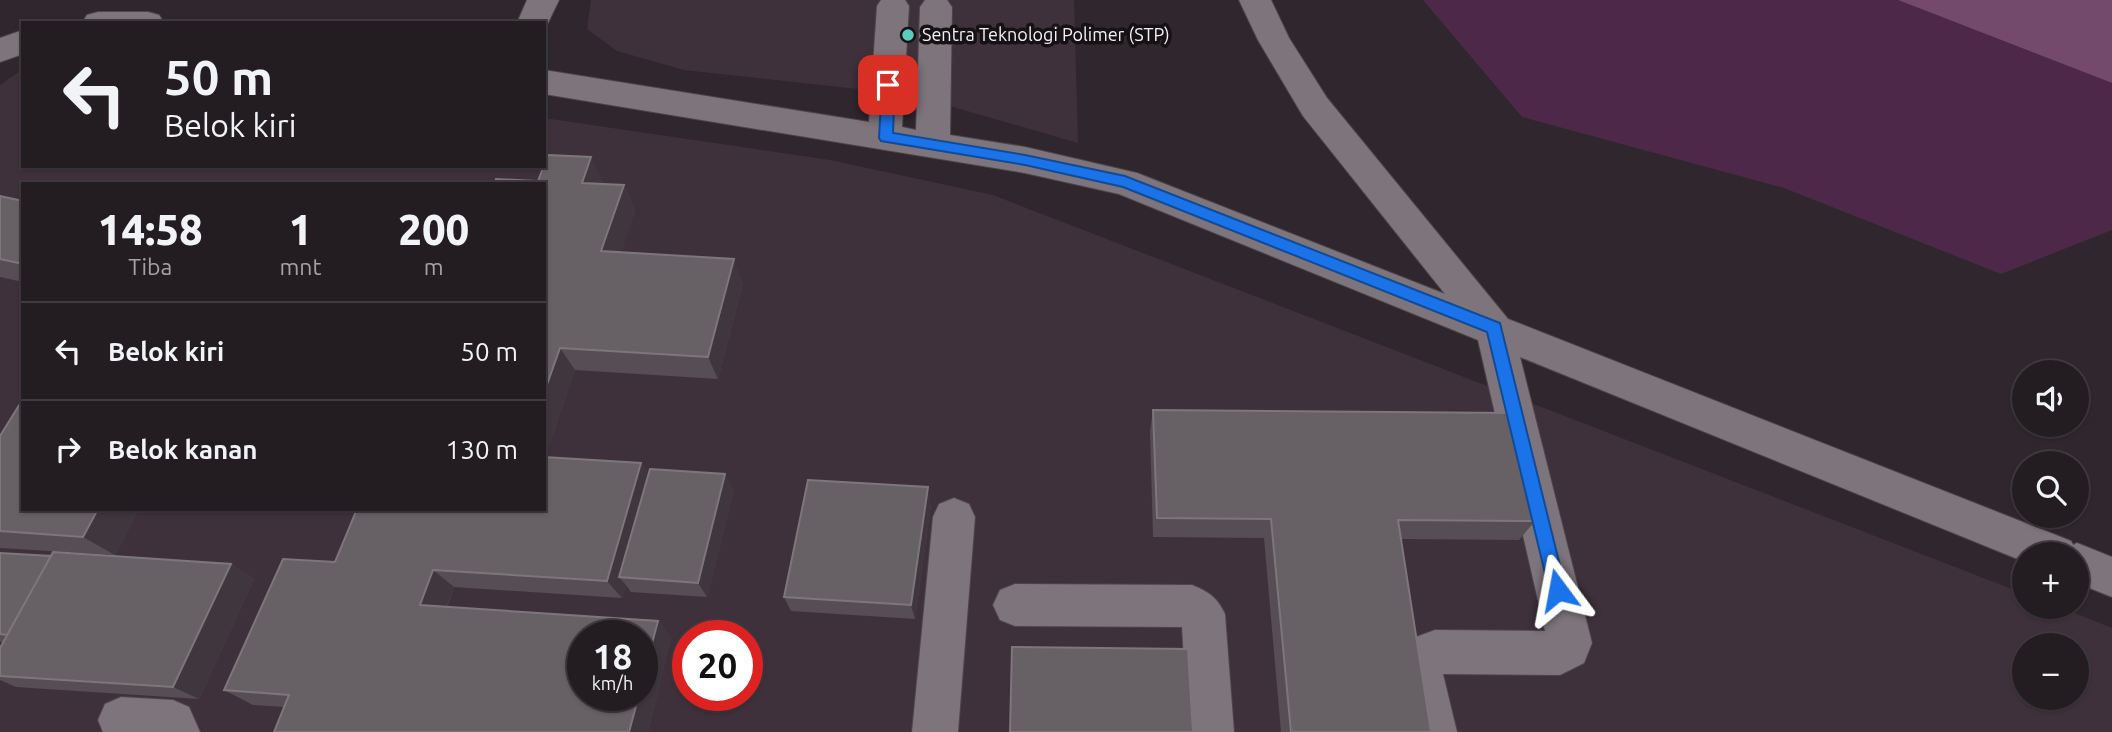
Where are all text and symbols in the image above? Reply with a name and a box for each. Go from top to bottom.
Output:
place label: Sentra Teknologi Polimer (STP) [922,24,1170,45]
marker: Sentra Teknologi Polimer (STP) [900,27,916,43]
icon: left [49,49,140,140]
text: 50 m [164,49,273,104]
pin [858,55,918,115]
icon: arrive [869,66,907,104]
text: Belok kiri [164,107,296,143]
text: 14:58 [98,206,203,253]
text: 1 [289,206,312,253]
text: 200 [398,206,469,253]
text: Tiba [128,254,172,279]
text: mnt [279,254,322,279]
text: m [424,254,444,279]
icon: left [49,332,87,370]
text: Belok kiri [108,337,224,366]
text: 50 m [460,337,518,366]
map controls [2012,360,2089,710]
button: sound [2012,360,2089,437]
icon: right [49,430,87,468]
text: Belok kanan [108,435,258,464]
text: 130 m [446,435,518,464]
button: search [2012,451,2089,528]
button: + [2012,542,2089,619]
position arrow [1521,553,1595,627]
speed limit sign: 20 [672,620,763,711]
button: − [2012,633,2089,710]
text: 18 [593,636,632,676]
text: km/h [592,673,633,693]

